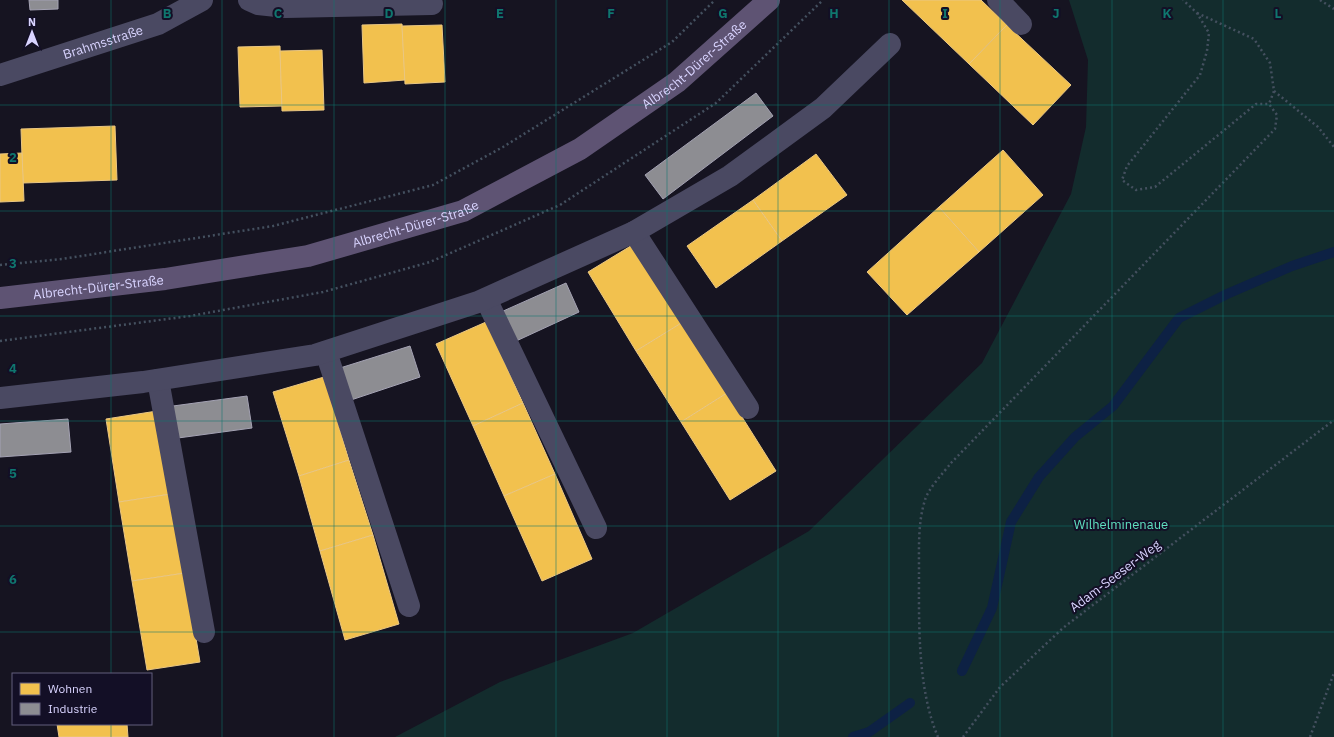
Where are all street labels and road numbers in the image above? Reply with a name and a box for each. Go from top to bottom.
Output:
street label: Albrecht-Dürer-Straße [638,16,750,113]
street label: Brahmsstraße [61,21,145,63]
street label: Albrecht-Dürer-Straße [350,196,481,251]
street label: Albrecht-Dürer-Straße [32,271,165,303]
street label: Adam-Seeser-Weg [1066,536,1164,616]

